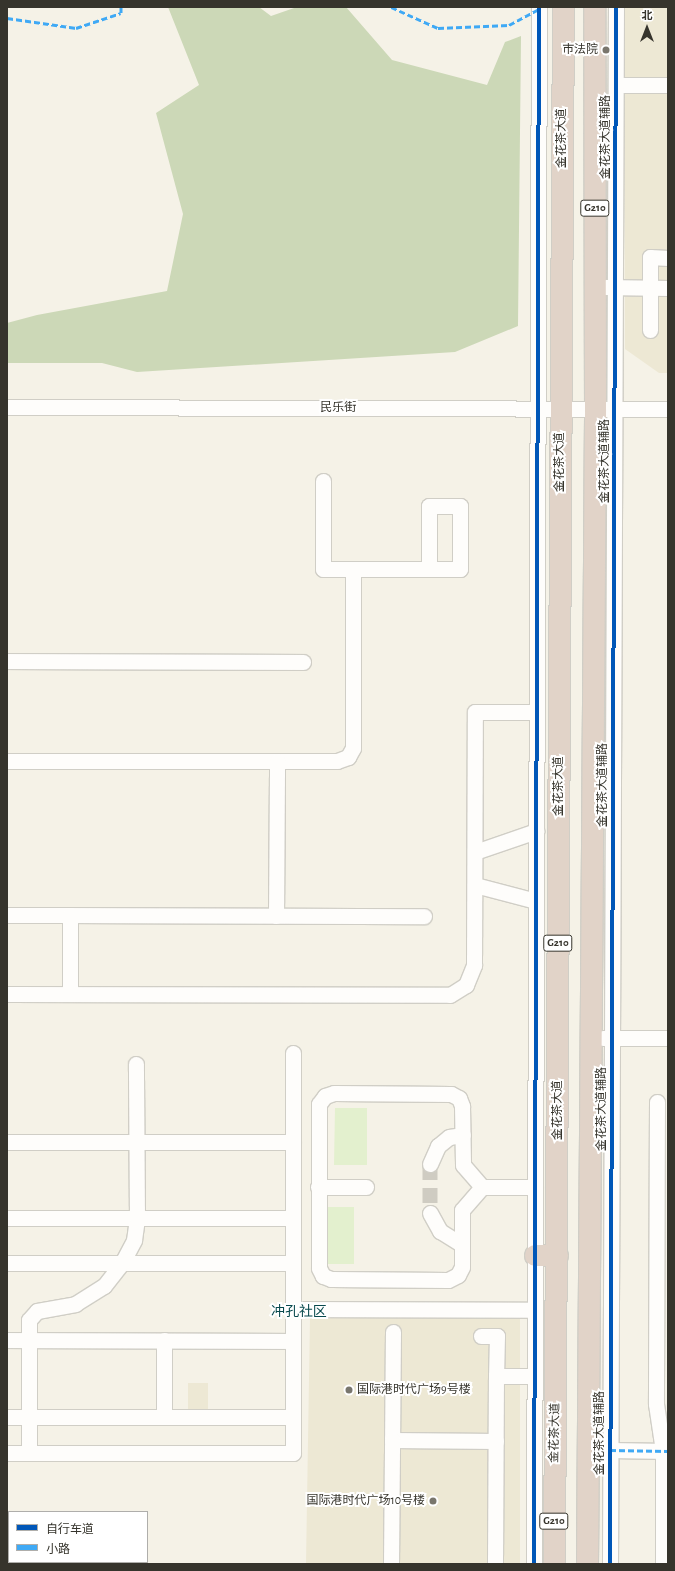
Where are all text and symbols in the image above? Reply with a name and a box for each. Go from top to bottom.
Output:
north arrow [627,8,667,48]
text: 北 [642,10,653,21]
place label: 巿法院 [562,43,598,57]
marker: 巿法院 [601,45,611,55]
street label: 金花茶大道辅路 [599,95,613,179]
street label: 金花茶大道 [555,108,569,168]
road number: G210 [580,199,610,217]
street label: 民乐街 [320,401,356,415]
street label: 金花茶大道辅路 [598,419,612,503]
street label: 金花茶大道 [553,432,567,492]
street label: 金花茶大道辅路 [596,743,610,827]
street label: 金花茶大道 [552,756,566,816]
road number: G210 [543,934,573,952]
street label: 金花茶大道辅路 [595,1067,609,1151]
street label: 金花茶大道 [551,1080,565,1140]
district label: 冲孔社区 [271,1304,327,1320]
place label: 国际港时代广场9号楼 [357,1383,471,1397]
marker: 国际港时代广场9号楼 [344,1385,354,1395]
street label: 金花茶大道辅路 [593,1391,607,1475]
street label: 金花茶大道 [547,1403,563,1463]
place label: 国际港时代广场10号楼 [307,1494,425,1508]
marker: 国际港时代广场10号楼 [428,1496,438,1506]
legend [8,1511,148,1563]
road number: G210 [539,1512,569,1530]
text: 自行车道 [46,1523,94,1535]
text: 小路 [46,1543,70,1555]

